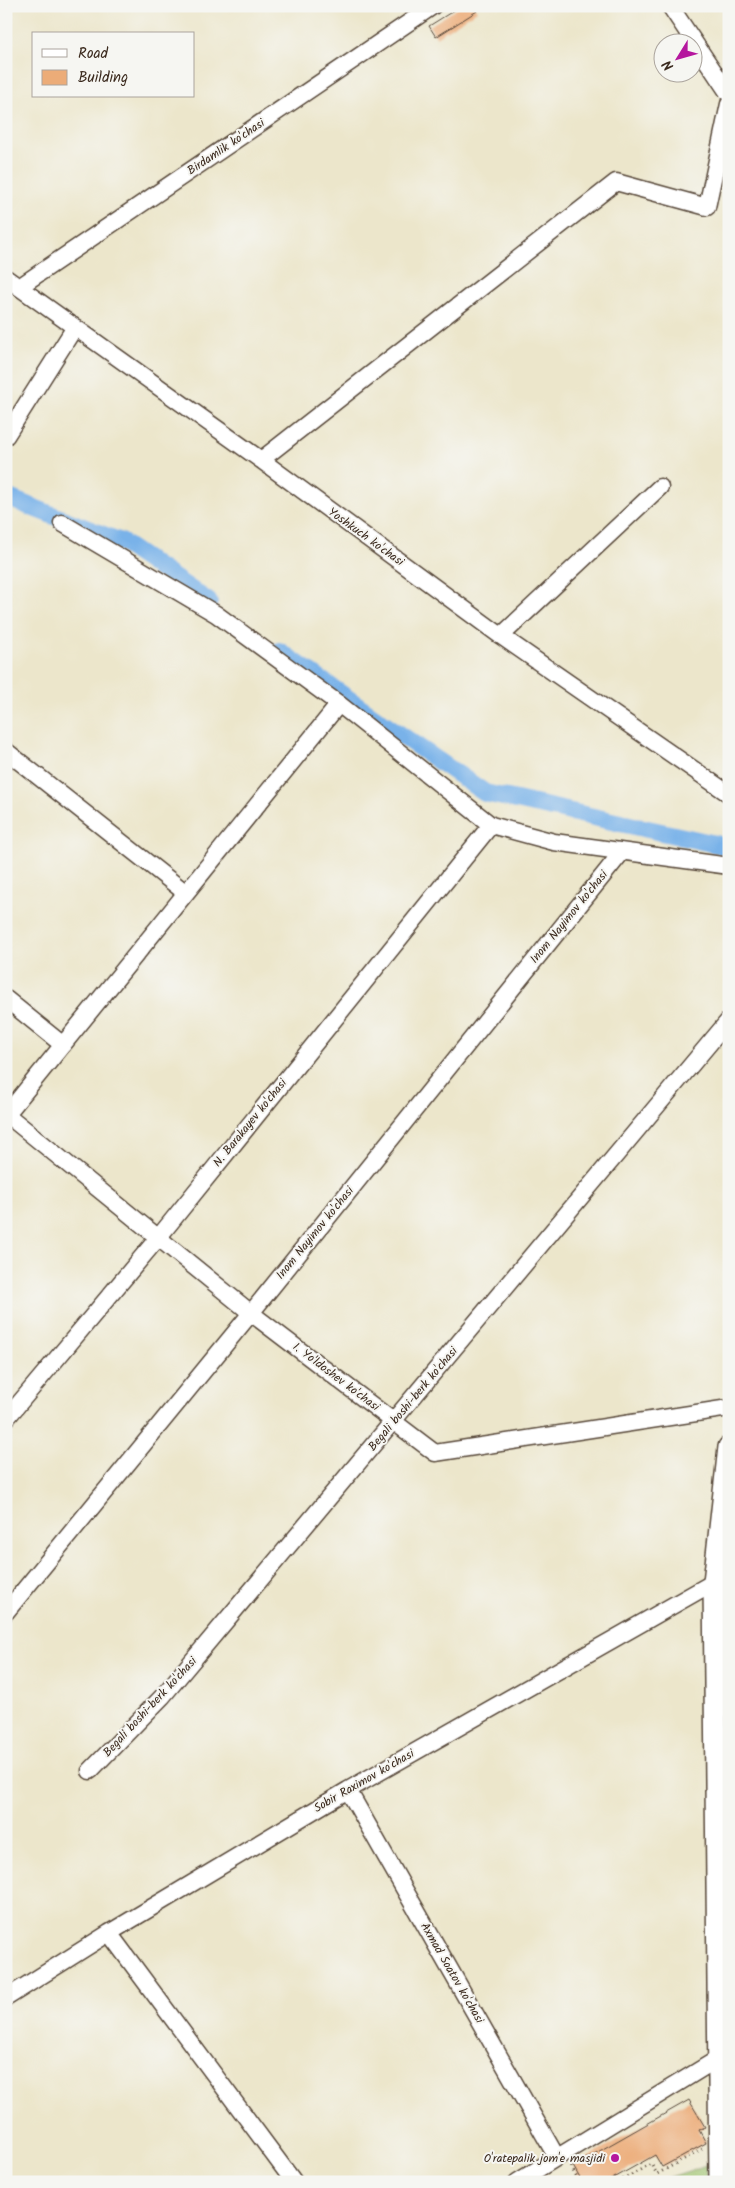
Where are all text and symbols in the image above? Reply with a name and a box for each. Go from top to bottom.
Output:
legend [32,32,195,98]
north arrow [652,32,702,82]
text: Road [78,42,109,66]
text: N [657,55,680,75]
text: Building [78,66,128,90]
street label: Birdamlik ko'chasi [183,113,270,180]
street label: Yoshkuch ko'chasi [324,503,409,572]
street label: Inom Nayimov ko'chasi [525,865,613,968]
street label: N. Barakayev ko'chasi [208,1074,292,1171]
street label: Inom Nayimov ko'chasi [271,1181,359,1284]
street label: I. Yo'ldoshev ko'chasi [288,1338,384,1417]
street label: Begali boshi-berk ko'chasi [364,1342,463,1455]
street label: Begali boshi-berk ko'chasi [98,1652,202,1761]
street label: Sobir Raximov ko'chasi [310,1744,419,1818]
street label: Axmad Soatov ko'chasi [415,1919,489,2028]
place label: O'ratepalik jom'e masjidi [484,2149,606,2168]
marker: O'ratepalik jom'e masjidi [609,2152,621,2164]

